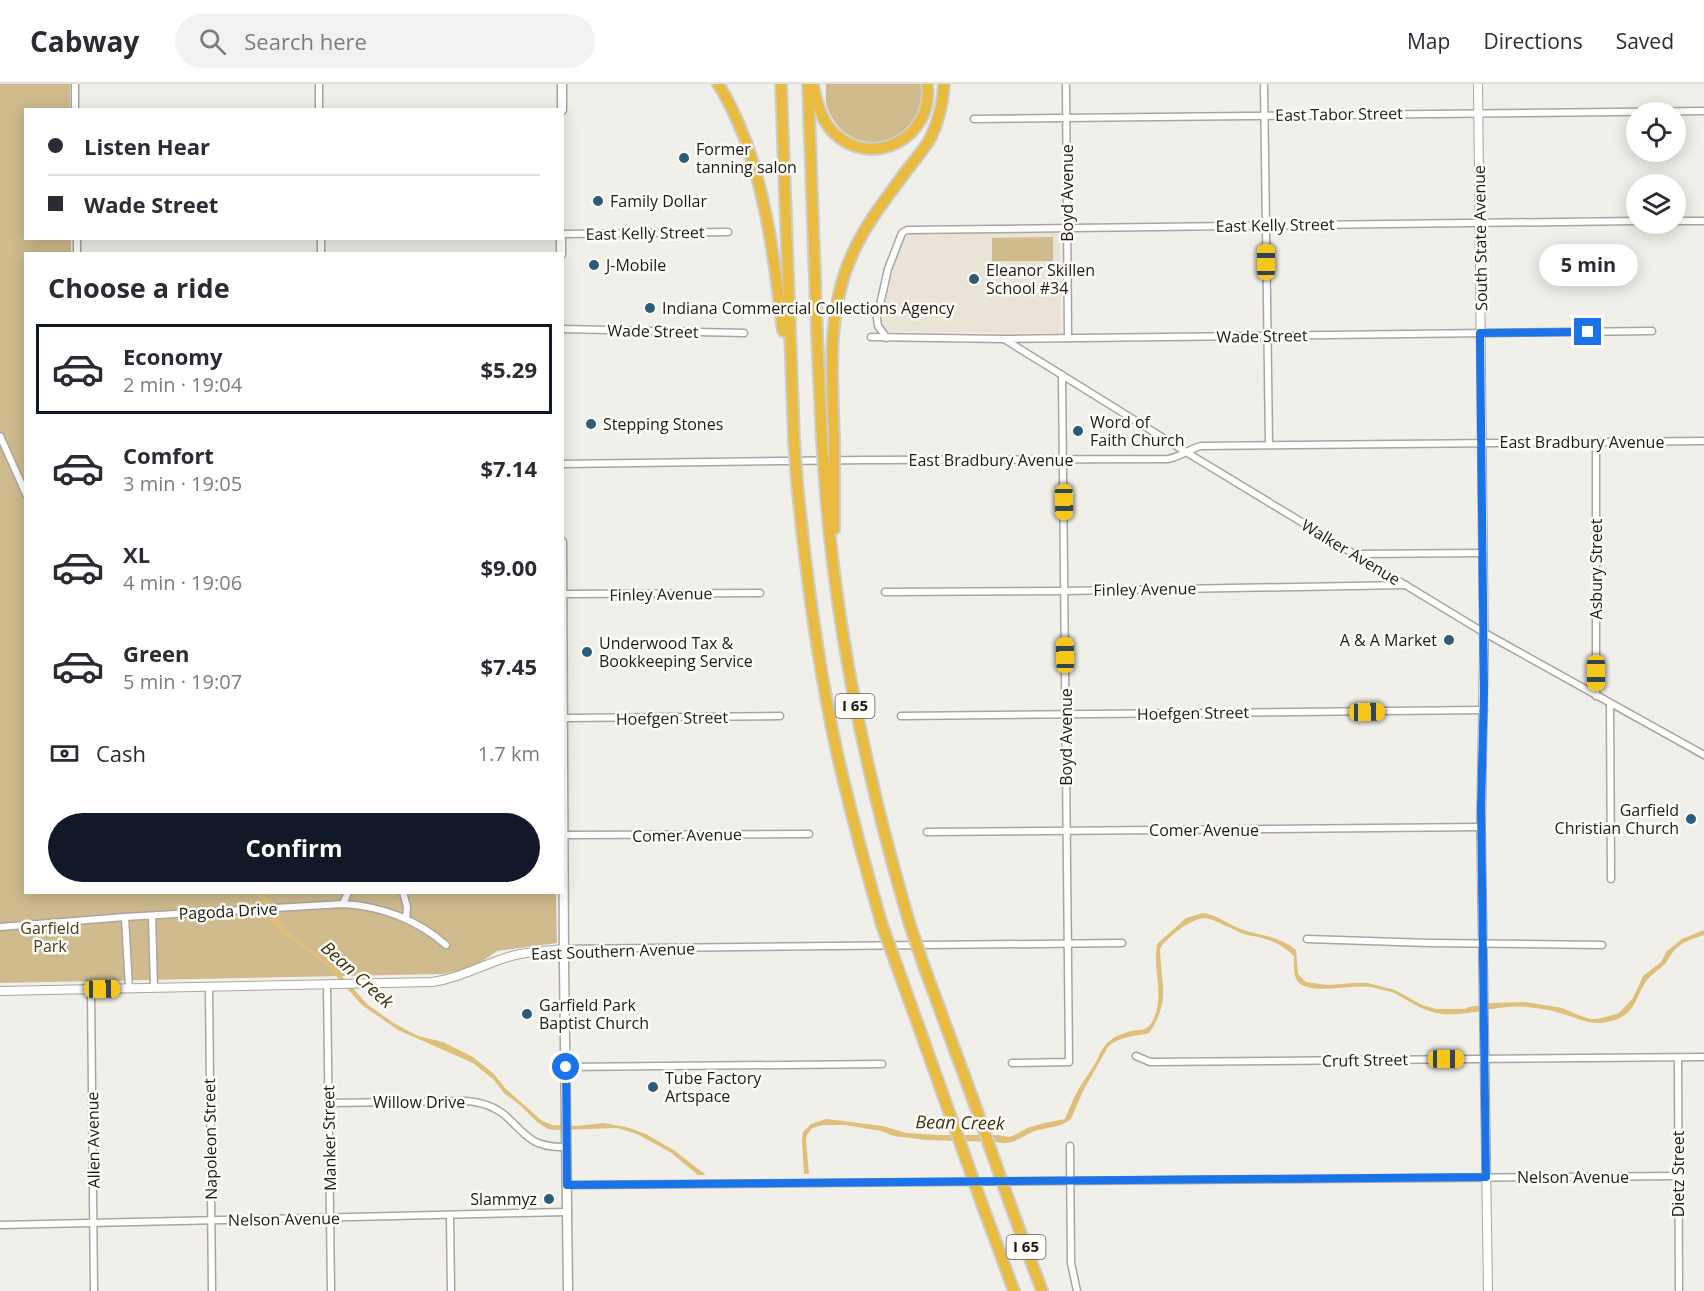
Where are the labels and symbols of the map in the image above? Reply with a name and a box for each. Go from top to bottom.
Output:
street label: East Tabor Street [1275,102,1403,126]
place label: Former tanning salon [696,138,797,178]
street label: Boyd Avenue [1056,144,1078,242]
marker: Former tanning salon [677,151,691,165]
street label: South State Avenue [1468,165,1492,311]
place label: Family Dollar [610,190,707,212]
marker: Family Dollar [591,194,605,208]
street label: East Kelly Street [1215,213,1335,237]
street label: East Kelly Street [585,221,705,245]
car [1257,244,1275,280]
callout: 5 min [1538,245,1638,287]
place label: J-Mobile [604,254,666,276]
marker: J-Mobile [587,258,601,272]
place label: Eleanor Skillen School #34 [986,259,1095,299]
marker: Eleanor Skillen School #34 [967,272,981,286]
place label: Indiana Commercial Collections Agency [662,297,955,319]
marker: Indiana Commercial Collections Agency [643,301,657,315]
route end [1574,318,1601,345]
street label: Wade Street [607,319,699,343]
street label: Wade Street [1216,324,1308,348]
place label: Word of Faith Church [1090,411,1185,451]
place label: Stepping Stones [603,413,723,435]
marker: Stepping Stones [584,417,598,431]
marker: Word of Faith Church [1071,424,1085,438]
street label: East Bradbury Avenue [1500,431,1664,453]
street label: East Bradbury Avenue [909,449,1073,471]
car [1055,484,1073,520]
street label: Walker Avenue [1298,514,1404,590]
street label: Asbury Street [1585,518,1607,619]
street label: Finley Avenue [1093,577,1197,601]
street label: Finley Avenue [609,582,713,606]
place label: A & A Market [1340,629,1437,651]
place label: Underwood Tax & Bookkeeping Service [599,632,753,672]
marker: A & A Market [1442,633,1456,647]
car [1056,637,1074,673]
marker: Underwood Tax & Bookkeeping Service [580,645,594,659]
car [1587,655,1605,691]
street label: Boyd Avenue [1055,688,1077,786]
road number: I 65 [836,694,874,718]
street label: Hoefgen Street [1137,701,1250,725]
car [1349,703,1385,721]
street label: Hoefgen Street [616,706,729,730]
place label: Garfield Christian Church [1555,799,1679,839]
marker: Garfield Christian Church [1684,812,1698,826]
street label: Comer Avenue [1149,819,1259,841]
street label: Comer Avenue [632,823,742,847]
street label: Pagoda Drive [178,897,278,925]
park label: Garfield Park [20,917,80,957]
water label: Bean Creek [316,935,400,1014]
street label: East Southern Avenue [531,937,695,965]
car [84,980,120,998]
place label: Garfield Park Baptist Church [539,994,649,1034]
marker: Garfield Park Baptist Church [520,1007,534,1021]
street label: Cruft Street [1322,1048,1409,1072]
car [1428,1050,1464,1068]
route start [552,1053,579,1080]
place label: Tube Factory Artspace [665,1067,762,1107]
street label: Napoleon Street [198,1078,222,1200]
marker: Tube Factory Artspace [646,1080,660,1094]
street label: Manker Street [317,1085,341,1191]
street label: Allen Avenue [81,1091,105,1189]
street label: Willow Drive [373,1091,465,1113]
water label: Bean Creek [915,1109,1006,1135]
street label: Dietz Street [1667,1130,1689,1217]
street label: Nelson Avenue [1517,1166,1629,1188]
place label: Slammyz [470,1188,537,1210]
marker: Slammyz [542,1192,556,1206]
street label: Nelson Avenue [228,1207,340,1231]
road number: I 65 [1006,1235,1046,1259]

